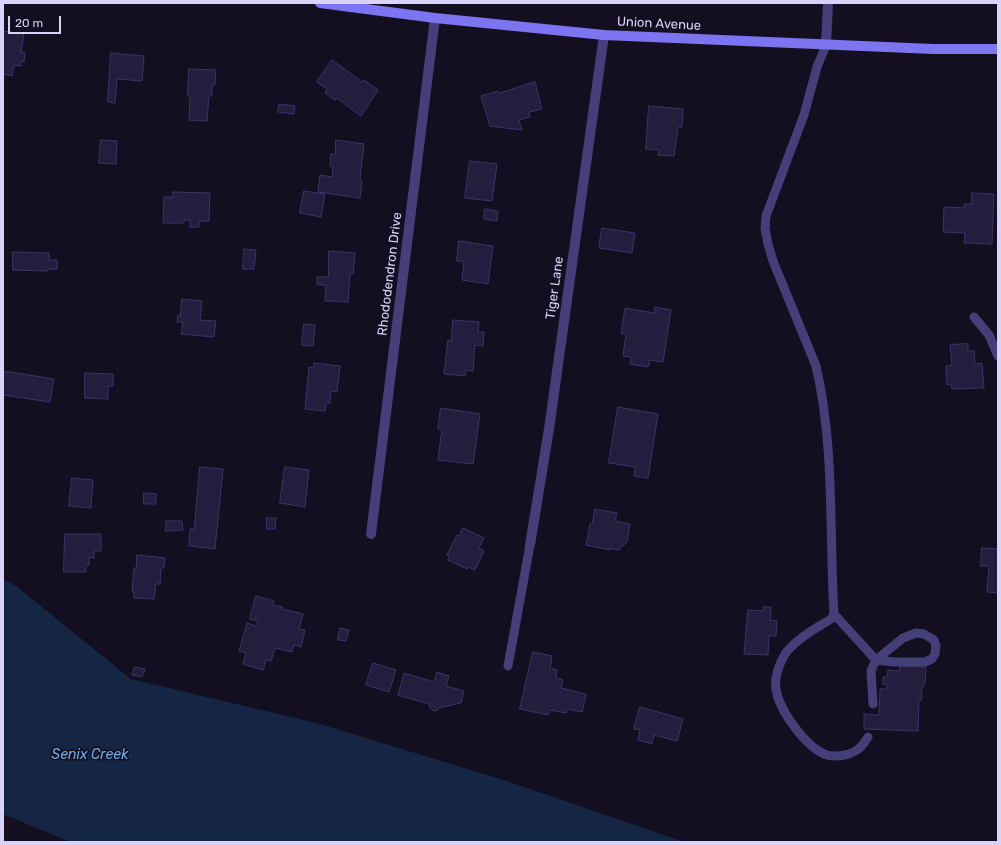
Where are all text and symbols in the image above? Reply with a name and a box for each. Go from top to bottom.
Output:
scale bar [10,8,63,34]
street label: Union Avenue [617,14,701,34]
text: 20 m [15,16,43,30]
street label: Rhododendron Drive [375,211,405,337]
street label: Tiger Lane [543,255,567,321]
water label: Senix Creek [52,747,128,763]

